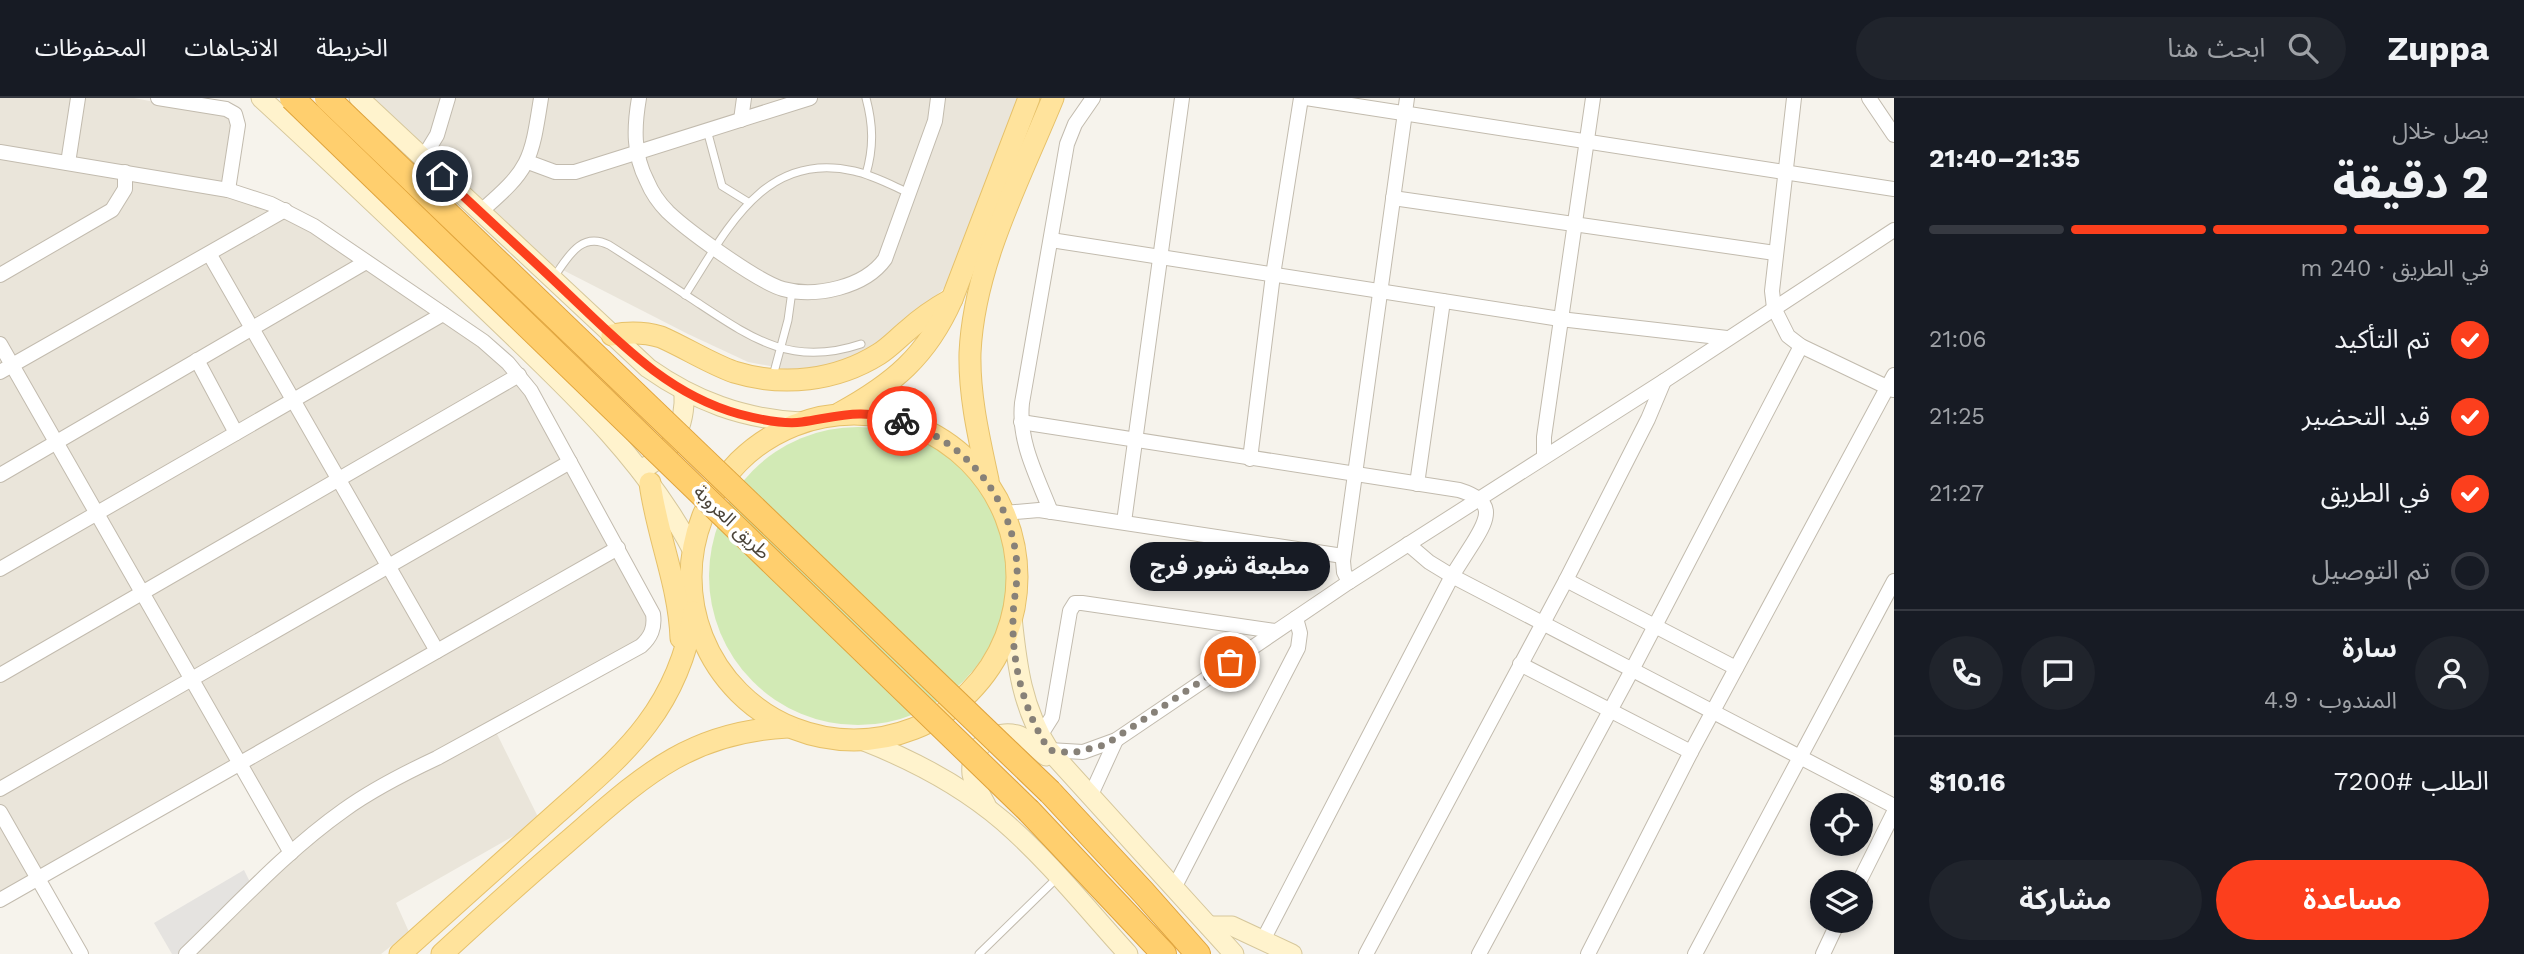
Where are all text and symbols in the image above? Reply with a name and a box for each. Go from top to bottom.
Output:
search box [1856,17,2346,80]
icon: search [2284,29,2322,67]
text: Zuppa [2388,29,2489,68]
text: ابحث هنا [2167,33,2266,63]
text: المحفوظات [35,34,146,62]
text: الاتجاهات [184,34,278,62]
text: الخريطة [316,34,388,62]
text: يصل خلال [2392,118,2489,145]
text: 21:35–21:40 [1929,143,2080,173]
pin [412,146,472,206]
text: 2 دقيقة [2333,155,2489,209]
icon: home [423,157,461,195]
text: في الطريق · 240 m [2301,255,2489,282]
icon: check [2451,321,2489,359]
text: تم التأكيد [2334,324,2430,354]
text: 21:06 [1929,326,1986,353]
courier [867,386,937,456]
icon: check [2451,398,2489,436]
text: قيد التحضير [2302,401,2430,431]
icon: bike [883,402,921,440]
text: 21:25 [1929,403,1985,430]
icon: check [2451,475,2489,513]
text: في الطريق [2321,478,2430,508]
street label: طريق العروبة [689,480,775,564]
text: 21:27 [1929,480,1984,507]
callout: مطبعة شور فرج [1130,543,1330,592]
text: مطبعة شور فرج [1150,553,1310,580]
text: تم التوصيل [2312,555,2430,585]
pin [1200,632,1260,692]
text: سارة [2342,633,2397,663]
button: phone [1929,636,2003,710]
button: chat [2021,636,2095,710]
button: person [2415,636,2489,710]
icon: bag [1211,643,1249,681]
text: المندوب · 4.9 [2264,687,2397,714]
text: الطلب #7200 [2334,766,2489,796]
text: $10.16 [1929,767,2006,797]
map controls [1810,793,1873,933]
button: locate [1810,793,1873,856]
button: مشاركة [1929,860,2202,940]
button: مساعدة [2216,860,2489,940]
button: layers [1810,870,1873,933]

